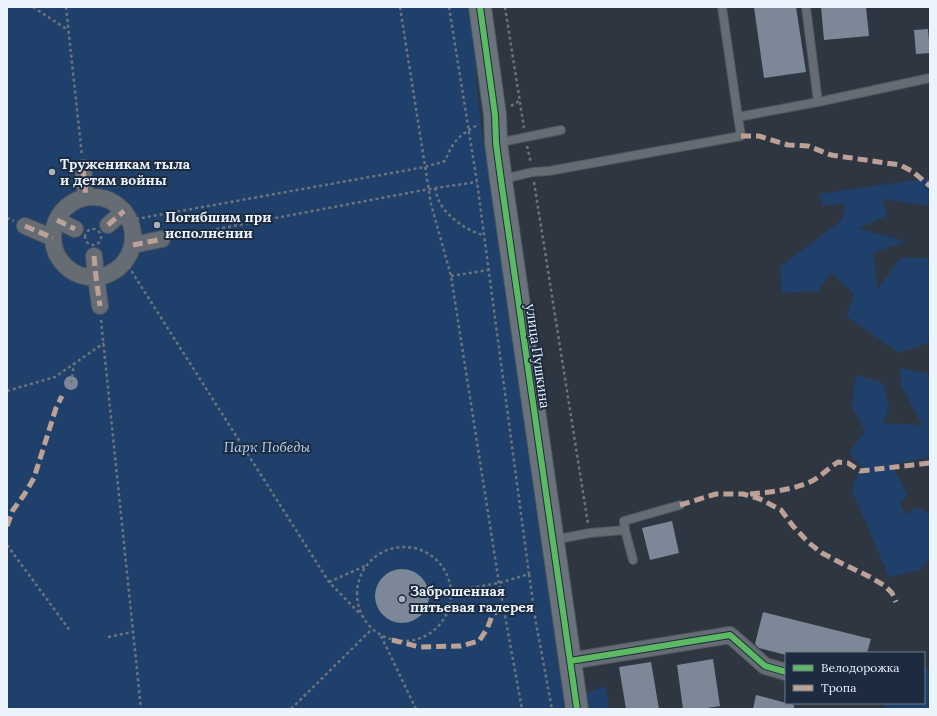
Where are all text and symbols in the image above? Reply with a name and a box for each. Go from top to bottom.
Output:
place label: Труженикам тыла и детям войны [60,155,191,189]
marker: Труженикам тыла и детям войны [47,167,57,177]
place label: Погибшим при исполнении [165,208,271,242]
marker: Погибшим при исполнении [152,220,162,230]
street label: улица Пушкина [522,302,554,410]
park label: Парк Победы [224,438,310,456]
place label: Заброшенная питьевая галерея [410,582,534,616]
marker: Заброшенная питьевая галерея [397,594,407,604]
legend [785,652,925,704]
text: Велодорожка [821,660,899,675]
text: Тропа [821,680,856,695]

